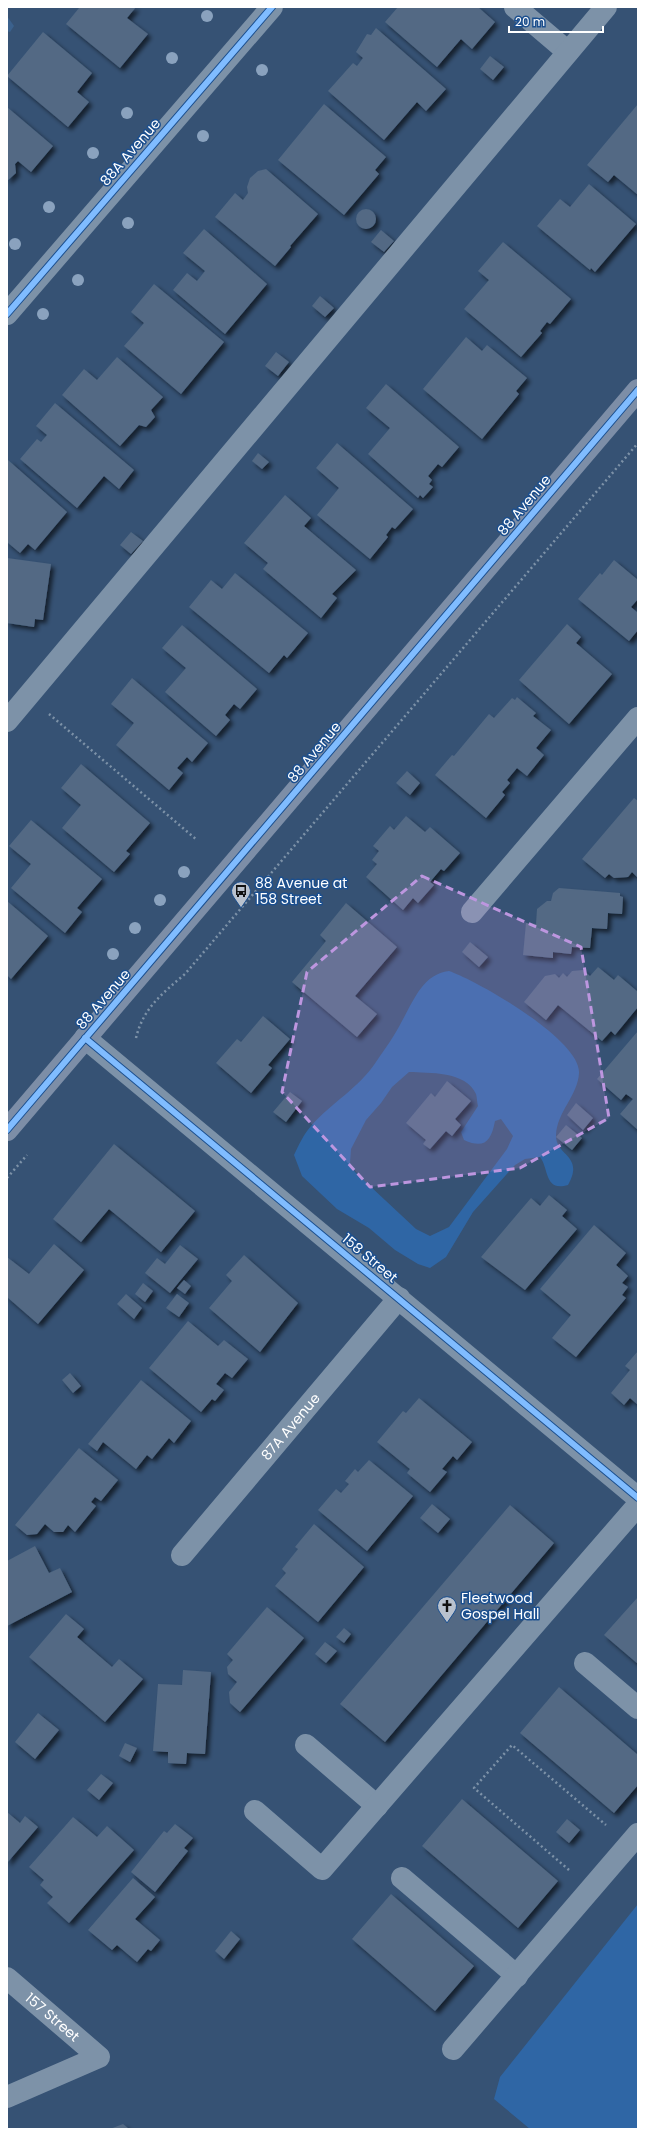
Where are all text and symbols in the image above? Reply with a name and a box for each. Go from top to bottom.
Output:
scale bar [509,8,603,34]
text: 20 m [515,13,545,30]
street label: 88A Avenue [95,114,165,190]
street label: 88 Avenue [493,470,556,540]
street label: 88 Avenue [283,717,346,787]
place label: 88 Avenue at 158 Street [255,873,347,909]
bus stop icon: 88 Avenue at 158 Street [230,880,252,908]
street label: 88 Avenue [71,964,135,1033]
street label: 158 Street [338,1229,402,1287]
street label: 87A Avenue [256,1389,325,1465]
place label: Fleetwood Gospel Hall [461,1588,540,1624]
church icon: Fleetwood Gospel Hall [436,1595,458,1623]
street label: 157 Street [21,1988,84,2046]

